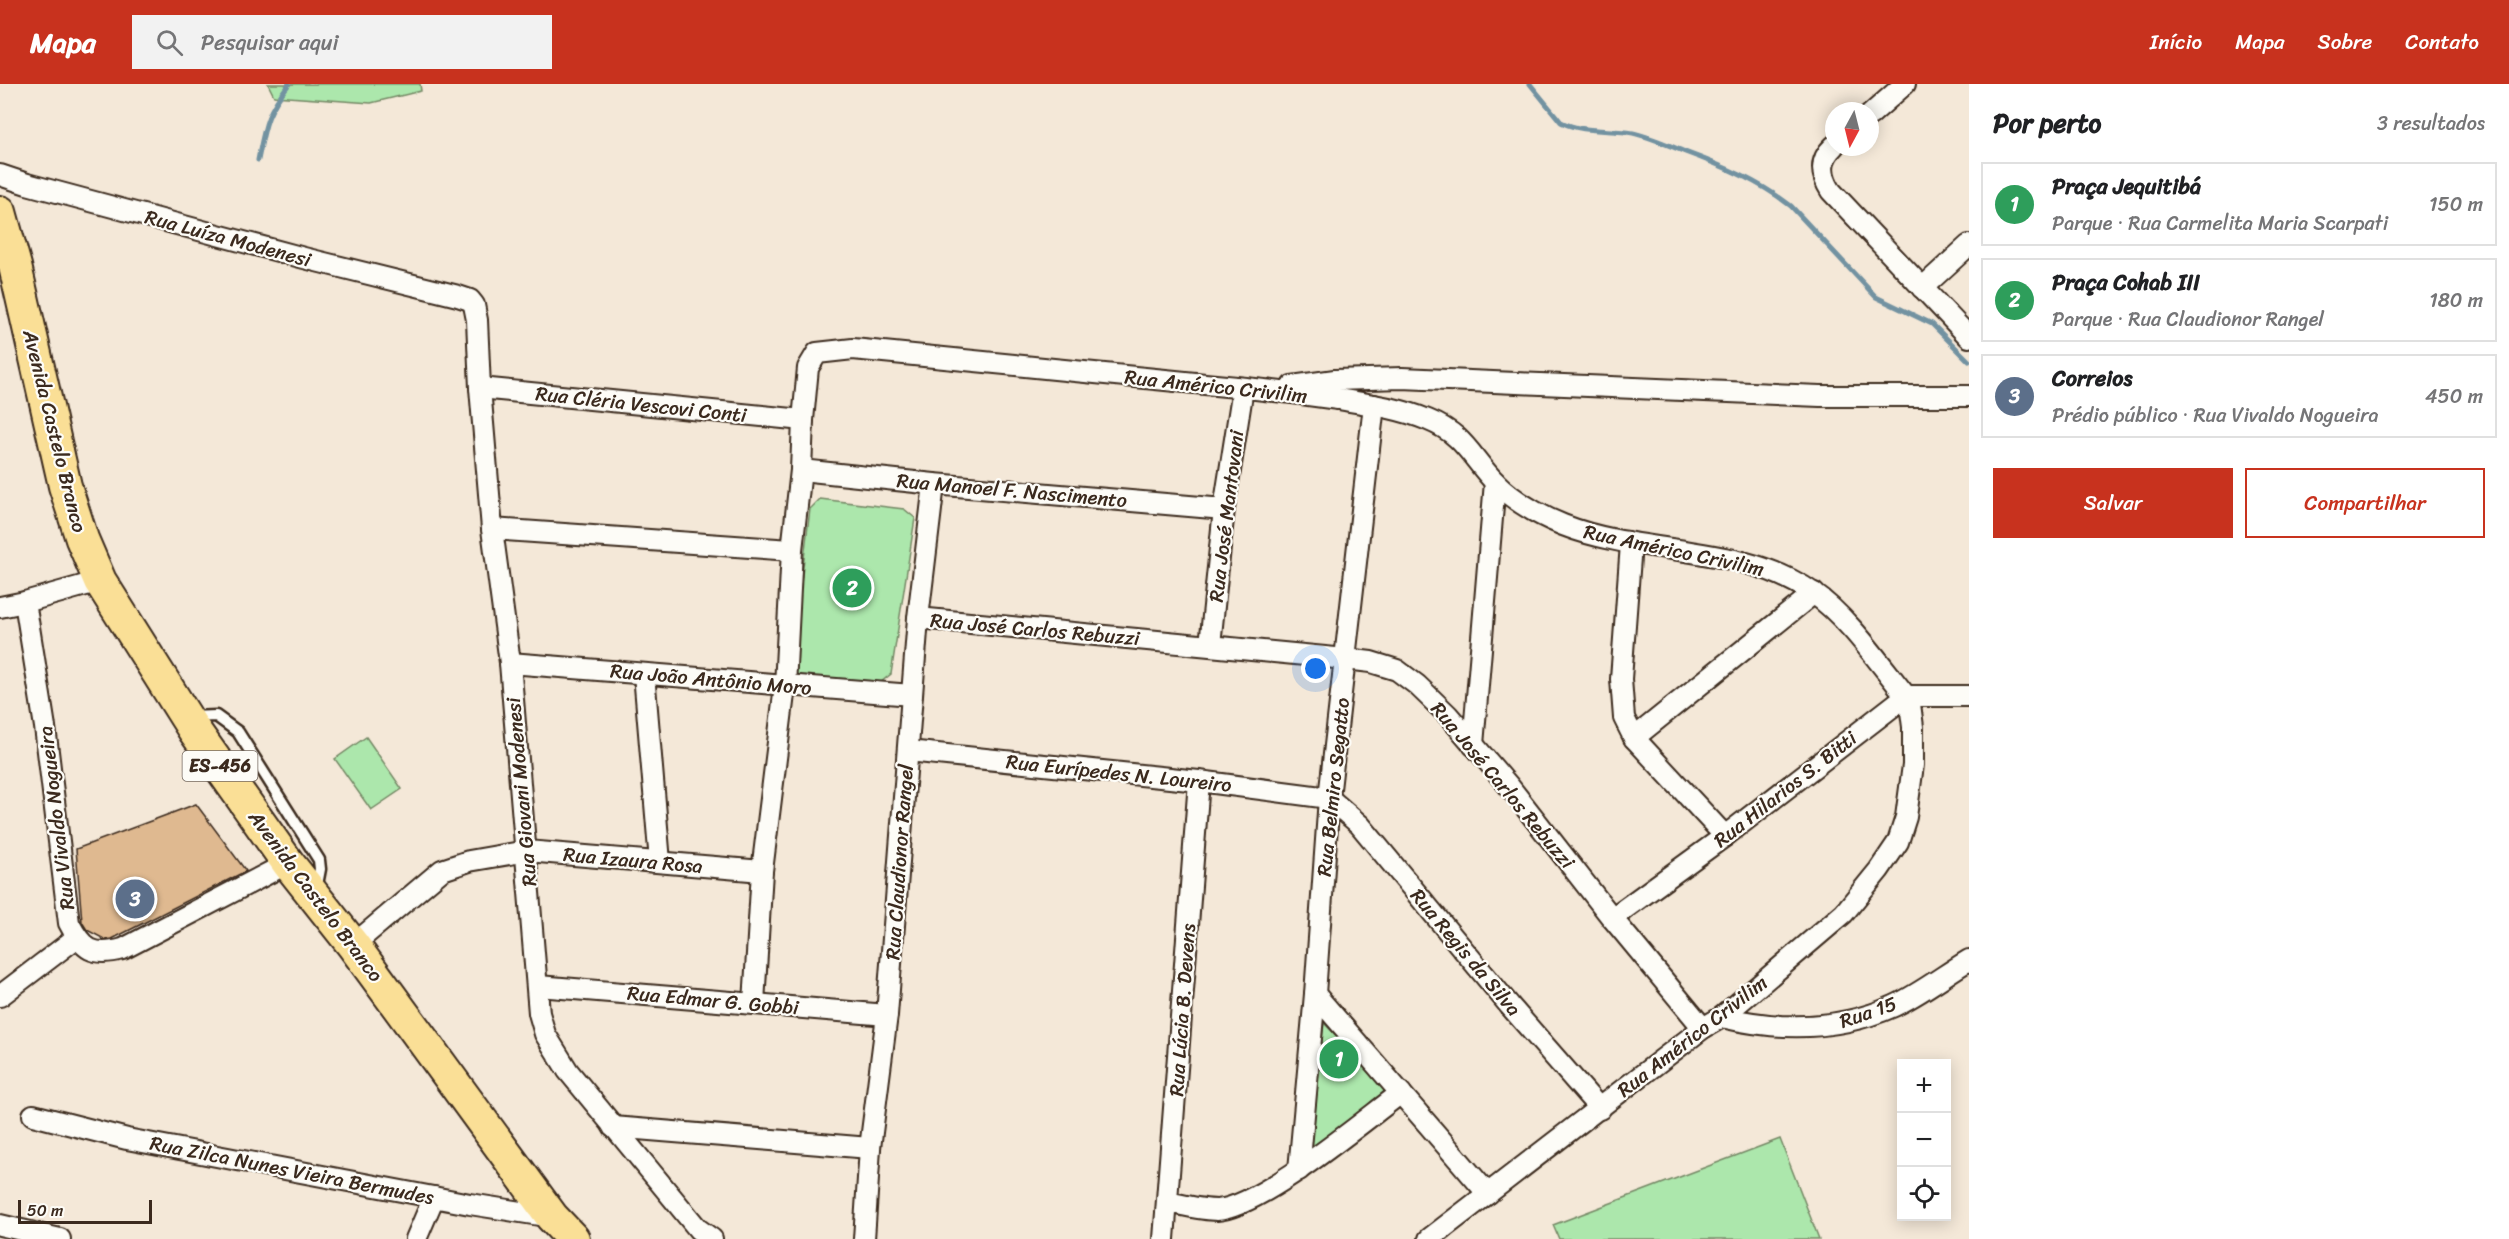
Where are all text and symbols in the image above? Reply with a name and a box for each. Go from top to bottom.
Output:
search box [132,15,552,69]
text: Mapa [30,18,96,67]
text: Pesquisar aqui [201,23,339,62]
text: Início [2150,23,2202,61]
text: Mapa [2235,23,2285,61]
text: Sobre [2318,23,2372,61]
text: Contato [2405,23,2479,61]
icon: search [153,26,186,59]
text: Por perto [1993,100,2101,146]
north arrow [1825,102,1879,156]
text: 3 resultados [2377,106,2485,141]
text: Praça Jequitibá [2052,167,2201,206]
text: 1 [2010,187,2019,222]
text: 150 m [2429,187,2483,222]
street label: Rua Luíza Modenesi [141,199,316,278]
text: Parque · Rua Carmelita Maria Scarpati [2052,206,2388,241]
text: Praça Cohab III [2052,263,2200,302]
text: 2 [2009,283,2020,318]
text: 180 m [2429,283,2483,318]
text: Parque · Rua Claudionor Rangel [2052,302,2324,337]
street label: Avenida Castelo Branco [12,325,97,536]
text: Correios [2052,359,2133,398]
street label: Rua Américo Crivilim [1123,360,1309,413]
street label: Rua Cléria Vescovi Conti [534,376,749,433]
text: 3 [2009,379,2020,414]
text: 450 m [2425,379,2483,414]
text: Prédio público · Rua Vivaldo Nogueira [2052,398,2378,433]
street label: Rua José Mantovani [1199,427,1255,604]
street label: Rua Manoel F. Nascimento [895,463,1129,518]
button: Salvar [1993,468,2233,538]
button: Compartilhar [2245,468,2485,538]
street label: Rua Américo Crivilim [1580,514,1767,587]
pin: 2 [832,566,872,610]
street label: Rua José Carlos Rebuzzi [929,603,1143,656]
street label: Rua João Antônio Moro [609,653,813,706]
your location [1301,654,1330,683]
street label: Rua José Carlos Rebuzzi [1422,694,1585,878]
street label: Rua Giovani Modenesi [496,695,547,888]
street label: Rua Belmiro Segatto [1307,696,1360,878]
street label: Rua Hilarios S. Bitti [1706,721,1866,857]
street label: Rua Vivaldo Nogueira [28,724,85,912]
street label: Rua Eurípedes N. Loureiro [1004,744,1233,803]
road number: ES-456 [182,751,258,781]
street label: Rua Claudionor Rangel [875,762,924,961]
street label: Avenida Castelo Branco [238,802,392,990]
street label: Rua Izaura Rosa [562,837,704,884]
pin: 3 [116,876,154,922]
street label: Rua Regis da Silva [1401,880,1530,1024]
street label: Rua Lúcia B. Devens [1159,922,1206,1098]
street label: Rua Américo Crivilim [1609,966,1775,1107]
street label: Rua Edmar G. Gobbi [626,976,802,1026]
street label: Rua 15 [1835,986,1902,1039]
pin: 1 [1320,1036,1358,1082]
map controls [1897,1059,1951,1221]
button: + [1897,1059,1951,1113]
button: − [1897,1113,1951,1167]
street label: Rua Zilca Nunes Vieira Bermudes [147,1126,438,1215]
button: locate [1897,1167,1951,1221]
text: 50 m [27,1196,63,1225]
scale bar [18,1197,152,1224]

